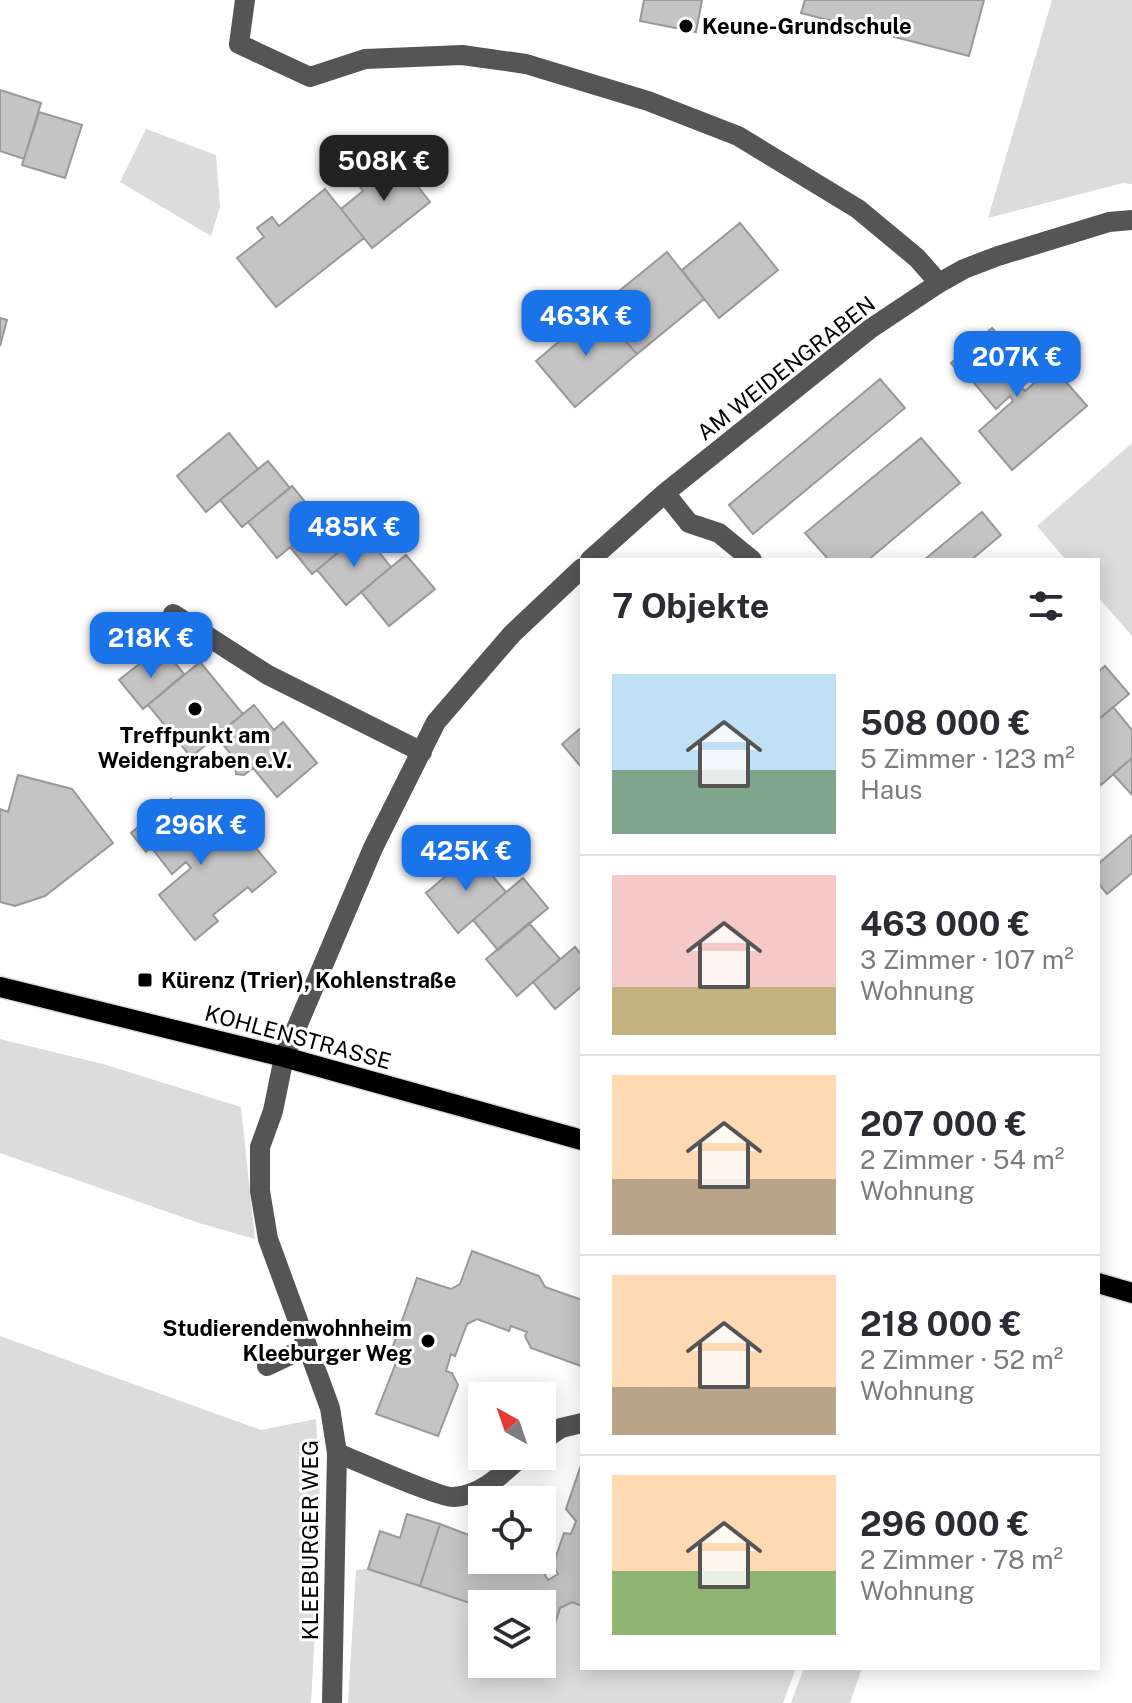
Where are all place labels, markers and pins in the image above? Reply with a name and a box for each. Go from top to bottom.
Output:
place label: Keune-Grundschule [702,13,912,39]
marker: Keune-Grundschule [677,17,695,35]
pin: 508K € [319,135,449,203]
pin: 463K € [521,290,651,358]
pin: 207K € [952,331,1082,399]
pin: 485K € [289,501,419,569]
pin: 218K € [86,612,216,680]
marker: Treffpunkt am Weidengraben e.V. [186,700,204,718]
place label: Treffpunkt am Weidengraben e.V. [98,722,292,773]
pin: 296K € [136,799,266,867]
pin: 425K € [401,825,531,893]
place label: Kürenz (Trier), Kohlenstraße [161,967,456,993]
marker: Kürenz (Trier), Kohlenstraße [136,971,154,989]
place label: Studierendenwohnheim Kleeburger Weg [162,1315,412,1366]
marker: Studierendenwohnheim Kleeburger Weg [419,1332,437,1350]

